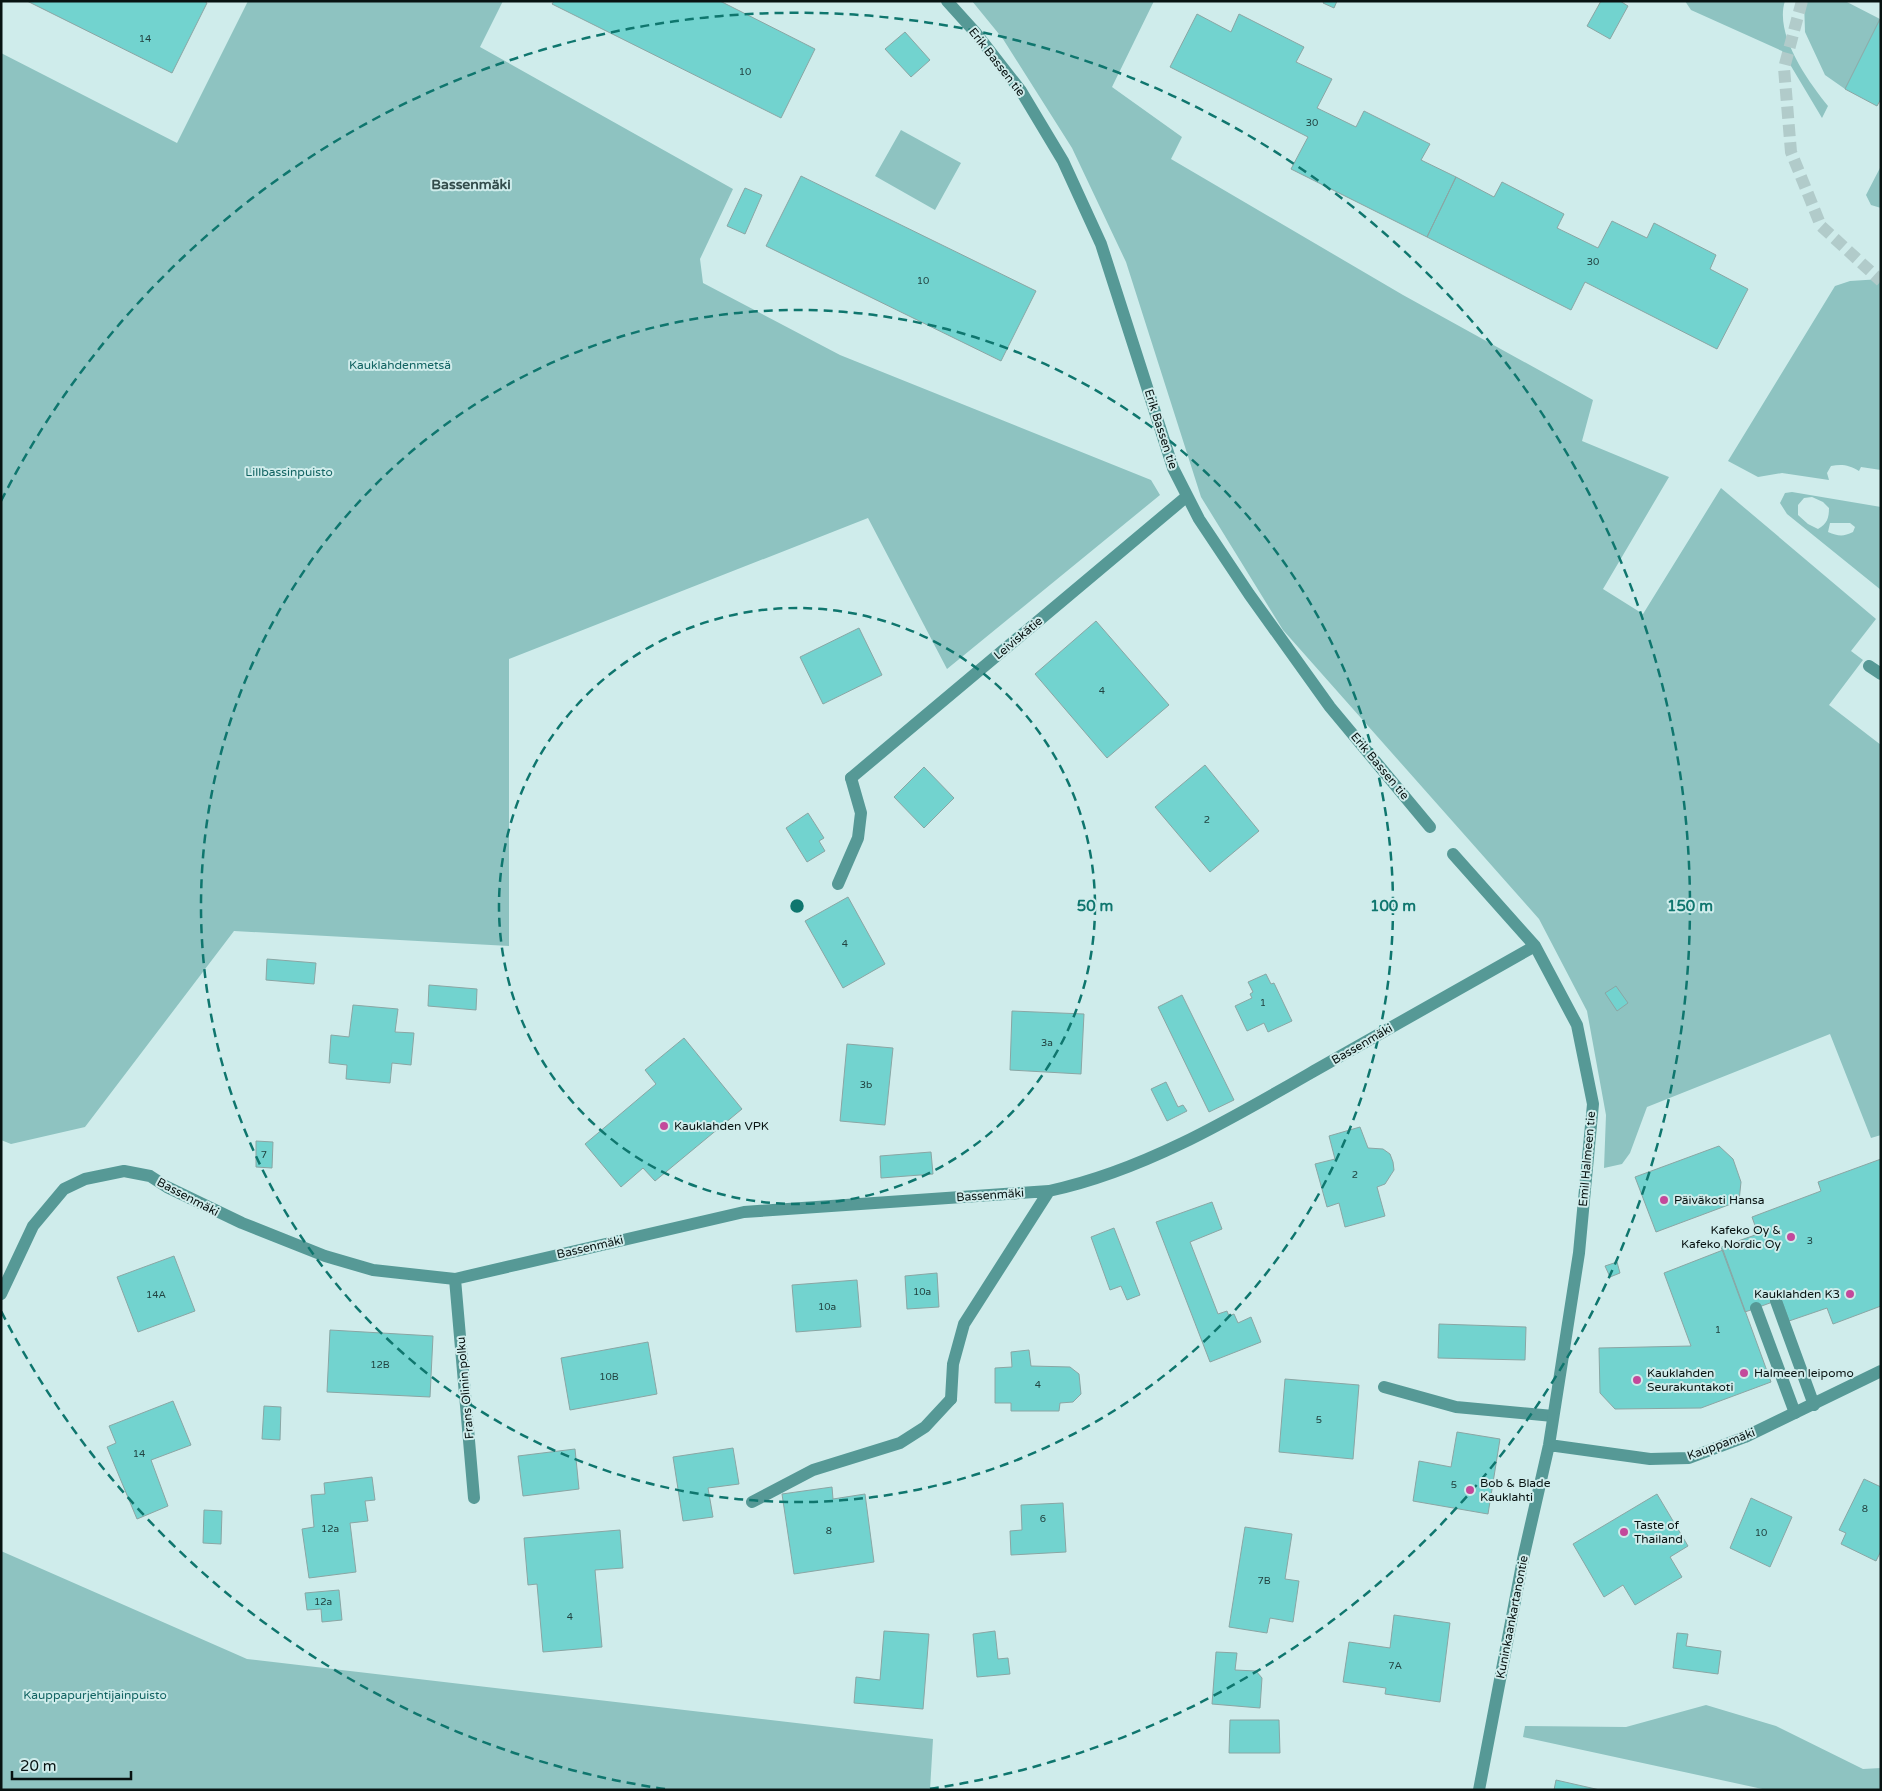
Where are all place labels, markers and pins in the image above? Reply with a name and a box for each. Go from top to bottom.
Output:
centre of rings [788,897,806,915]
place label: Kauklahden VPK [674,1119,769,1133]
marker: Kauklahden VPK [658,1120,670,1132]
place label: Päiväkoti Hansa [1674,1193,1765,1207]
marker: Päiväkoti Hansa [1658,1194,1670,1206]
place label: Kafeko Oy & Kafeko Nordic Oy [1681,1223,1782,1251]
marker: Kafeko Oy & Kafeko Nordic Oy [1785,1231,1797,1243]
place label: Kauklahden K3 [1754,1287,1840,1301]
marker: Kauklahden K3 [1844,1288,1856,1300]
place label: Kauklahden Seurakuntakoti [1647,1366,1733,1394]
place label: Halmeen leipomo [1754,1366,1854,1380]
marker: Halmeen leipomo [1738,1367,1750,1379]
marker: Kauklahden Seurakuntakoti [1631,1374,1643,1386]
place label: Bob & Blade Kauklahti [1480,1476,1551,1504]
marker: Bob & Blade Kauklahti [1464,1484,1476,1496]
place label: Taste of Thailand [1634,1518,1683,1546]
marker: Taste of Thailand [1618,1526,1630,1538]

